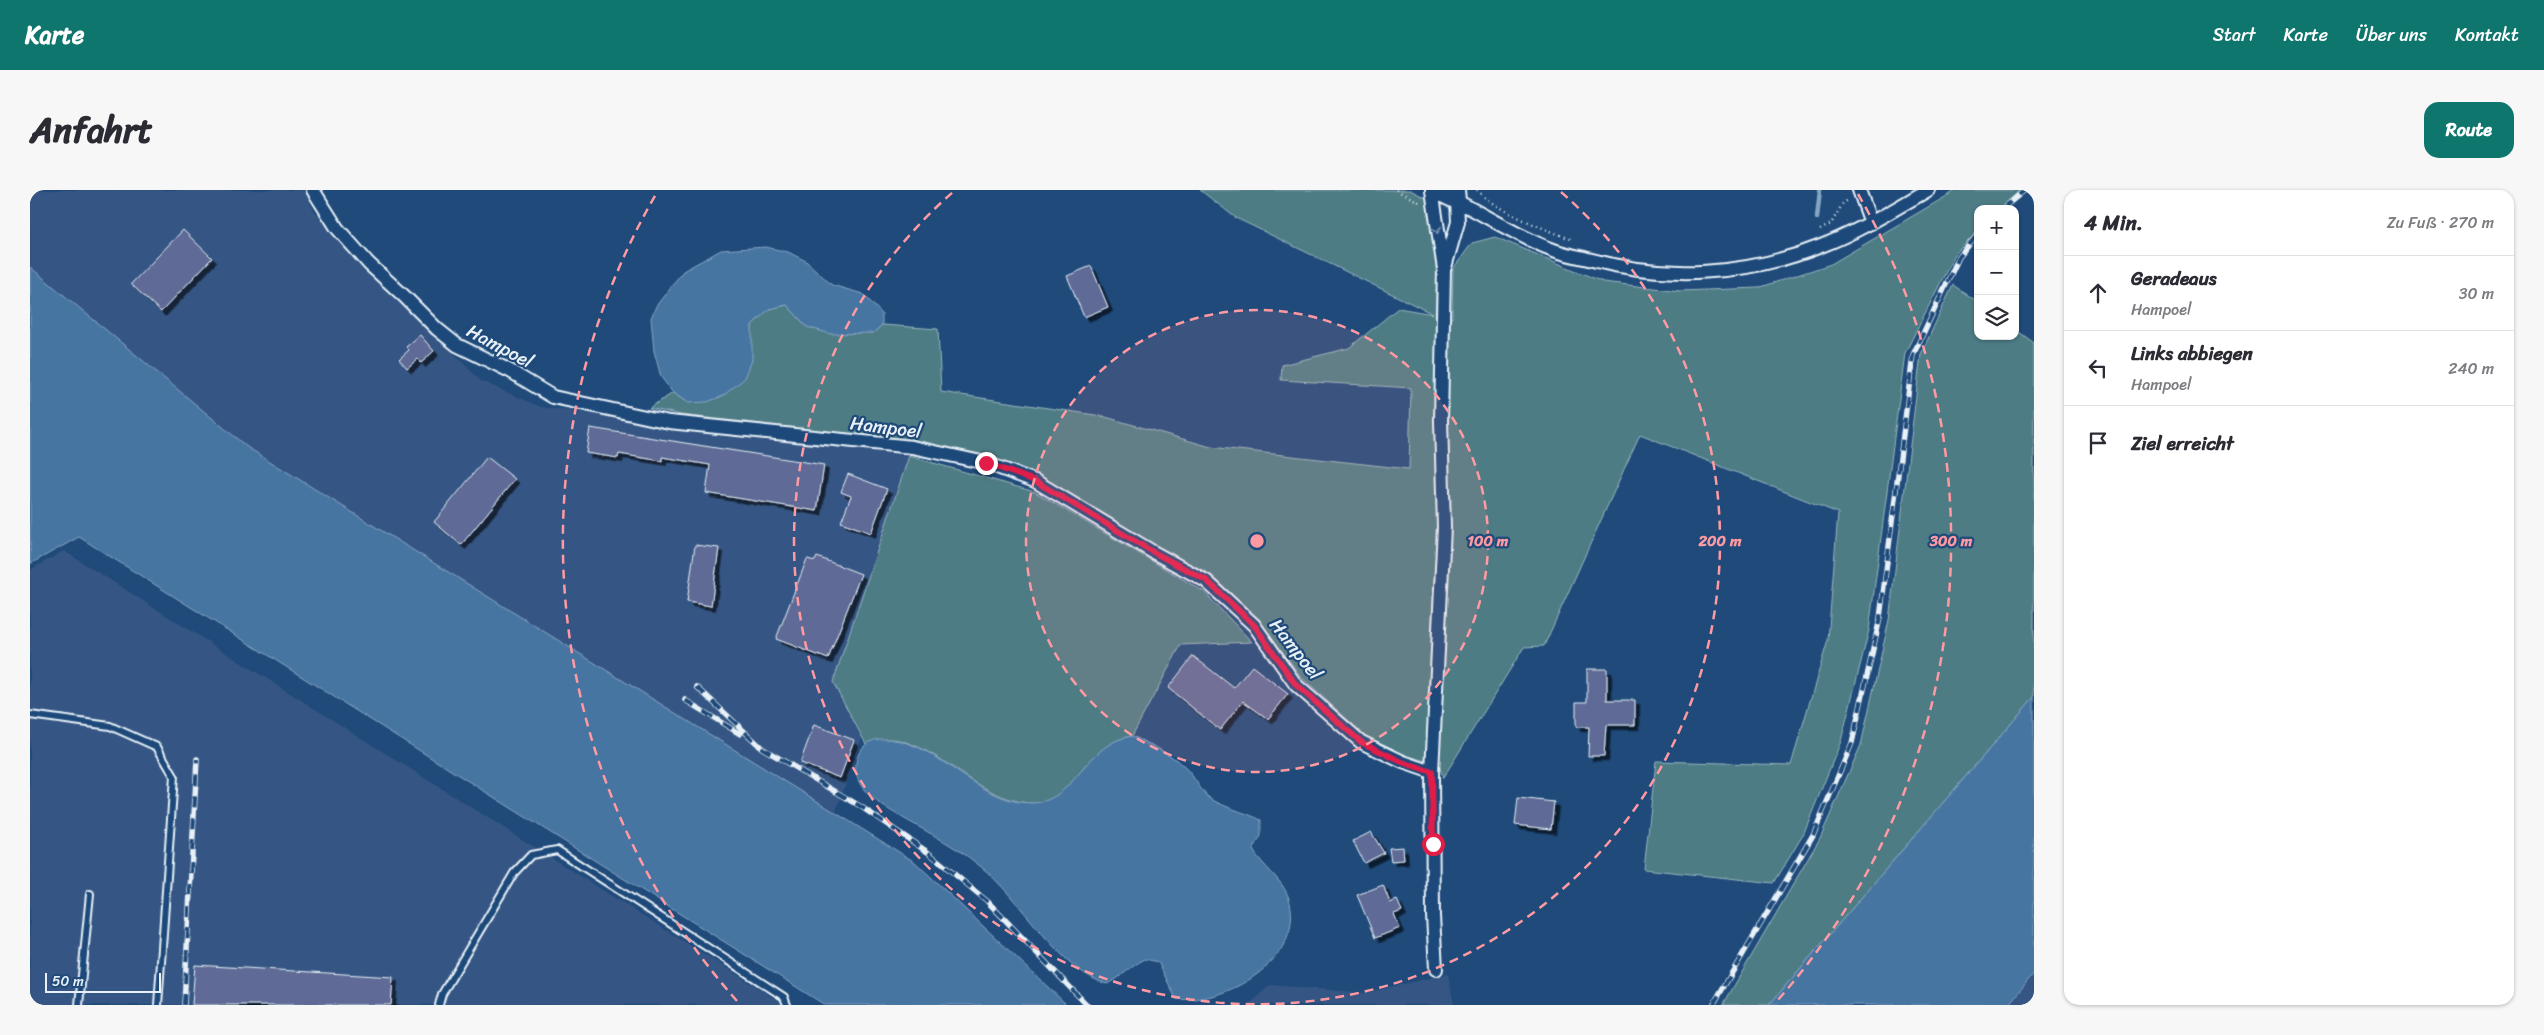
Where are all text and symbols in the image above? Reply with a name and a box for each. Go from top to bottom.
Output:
text: Karte [25,14,84,56]
text: Start [2213,19,2256,51]
text: Karte [2284,19,2328,51]
text: Über uns [2356,19,2427,51]
text: Kontakt [2455,19,2519,51]
text: Anfahrt [30,99,153,161]
button: Route [2424,102,2514,158]
text: 4 Min. [2084,204,2143,242]
map controls [1974,205,2019,340]
button: + [1974,205,2019,250]
text: Zu Fuß · 270 m [2387,208,2494,237]
one-way arrow [1432,225,1442,234]
button: − [1974,250,2019,295]
text: Geradeaus [2131,262,2217,295]
icon: ahead [2084,279,2112,307]
text: 30 m [2459,279,2494,308]
button: layers [1974,295,2019,340]
text: Hampoel [2131,295,2192,324]
street label: Hampoel [461,315,540,378]
text: Links abbiegen [2131,337,2253,370]
icon: left [2084,354,2112,382]
text: 240 m [2448,354,2494,383]
text: Hampoel [2131,370,2192,399]
street label: Hampoel [848,406,924,448]
text: Ziel erreicht [2131,427,2234,460]
icon: arrive [2084,429,2112,457]
route end [975,452,998,475]
text: 100 m [1468,528,1509,554]
text: 200 m [1697,528,1742,554]
text: 300 m [1929,528,1973,554]
centre of rings [1248,532,1266,550]
street label: Hampoel [1261,611,1331,688]
route start [1422,833,1445,856]
text: 50 m [52,969,84,994]
scale bar [45,970,161,993]

